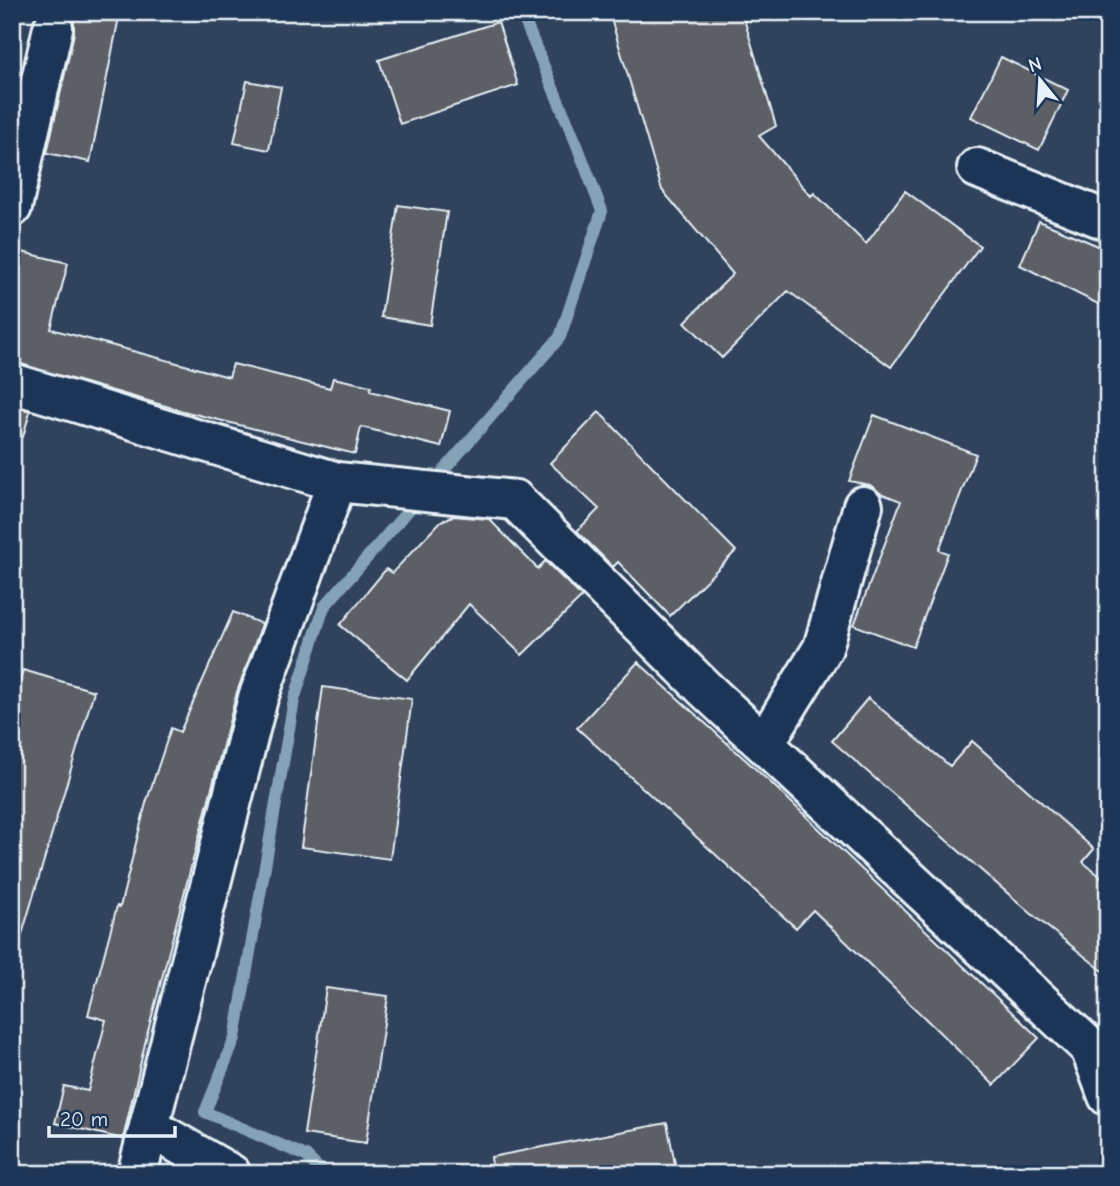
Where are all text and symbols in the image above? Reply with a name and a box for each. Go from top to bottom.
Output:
north arrow [1004,46,1074,116]
text: N [1026,52,1044,77]
scale bar [49,1095,175,1139]
text: 20 m [60,1107,108,1131]

